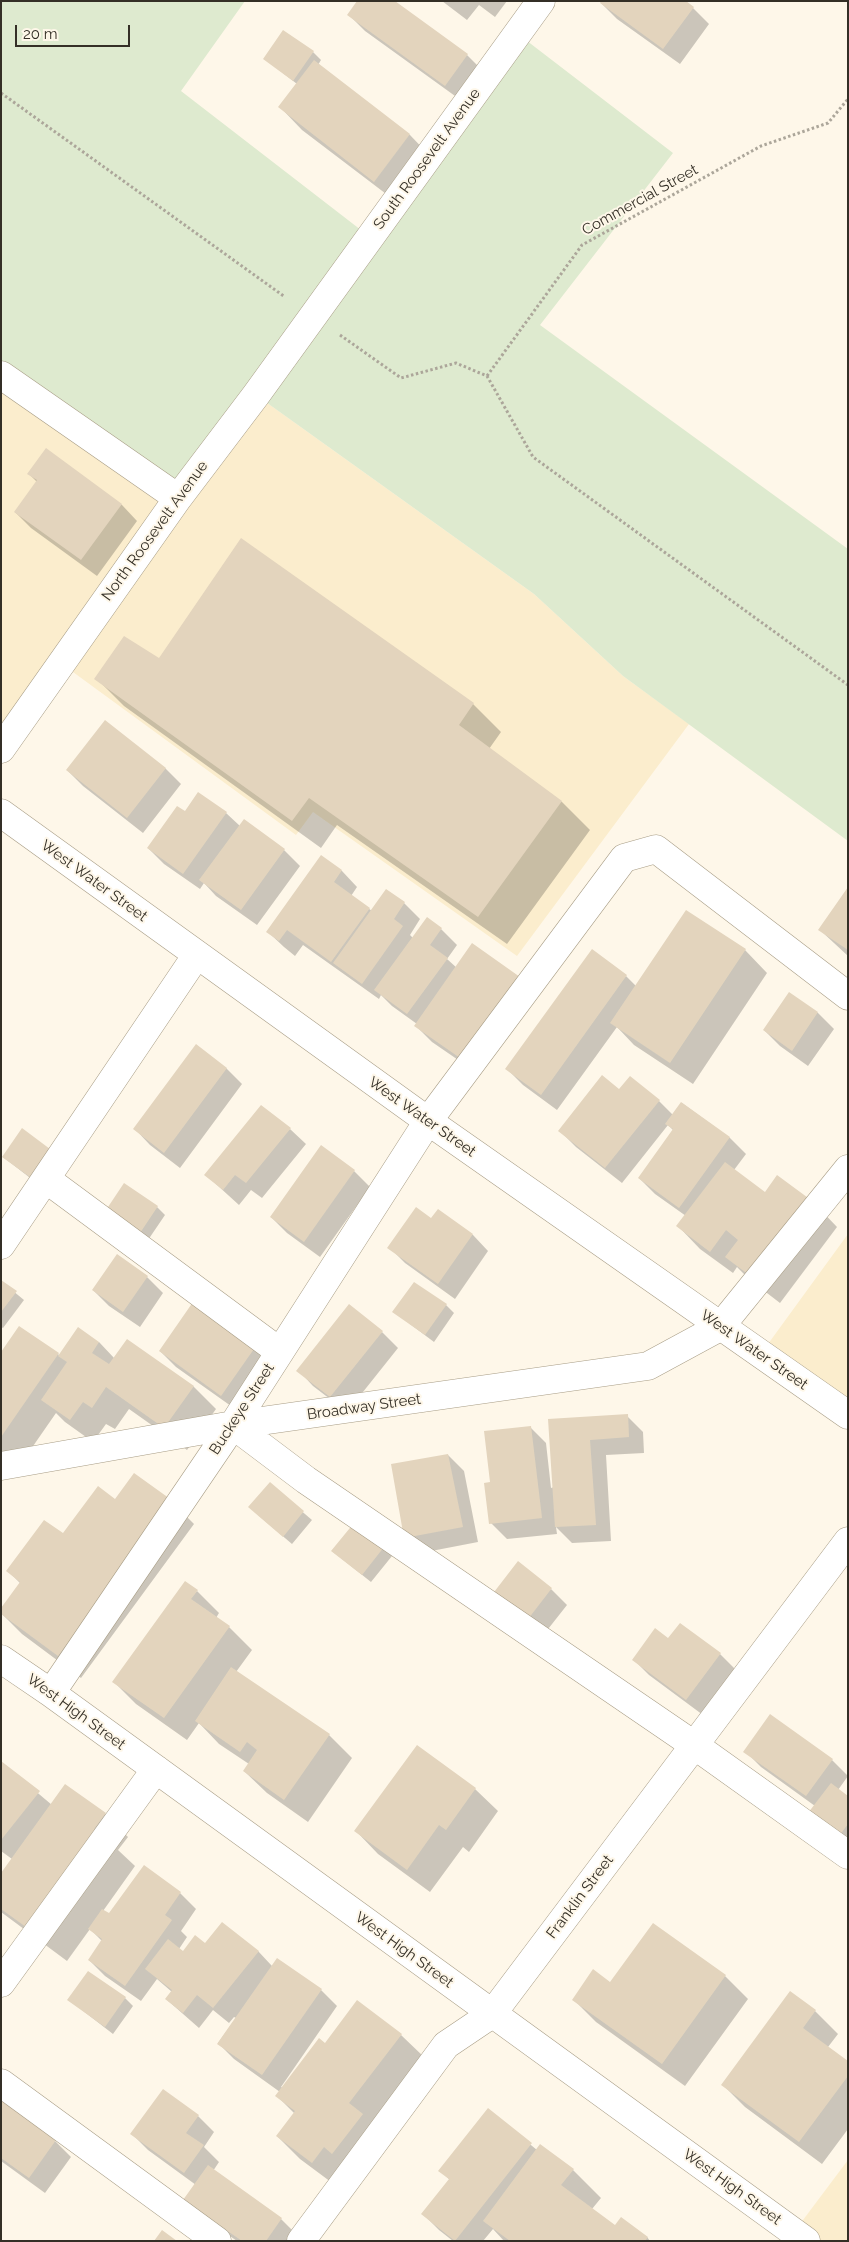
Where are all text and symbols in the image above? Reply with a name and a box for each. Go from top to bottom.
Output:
scale bar [18,15,132,47]
text: 20 m [23,25,58,43]
street label: South Roosevelt Avenue [370,85,484,233]
street label: Commercial Street [579,161,701,239]
street label: North Roosevelt Avenue [98,458,212,604]
street label: West Water Street [37,836,151,926]
street label: West Water Street [365,1073,479,1161]
street label: West Water Street [697,1306,811,1394]
street label: Buckeye Street [206,1360,278,1458]
street label: Broadway Street [306,1390,422,1424]
street label: West High Street [23,1670,129,1754]
street label: Franklin Street [543,1852,617,1942]
street label: West High Street [351,1908,457,1992]
street label: West High Street [679,2145,785,2229]

